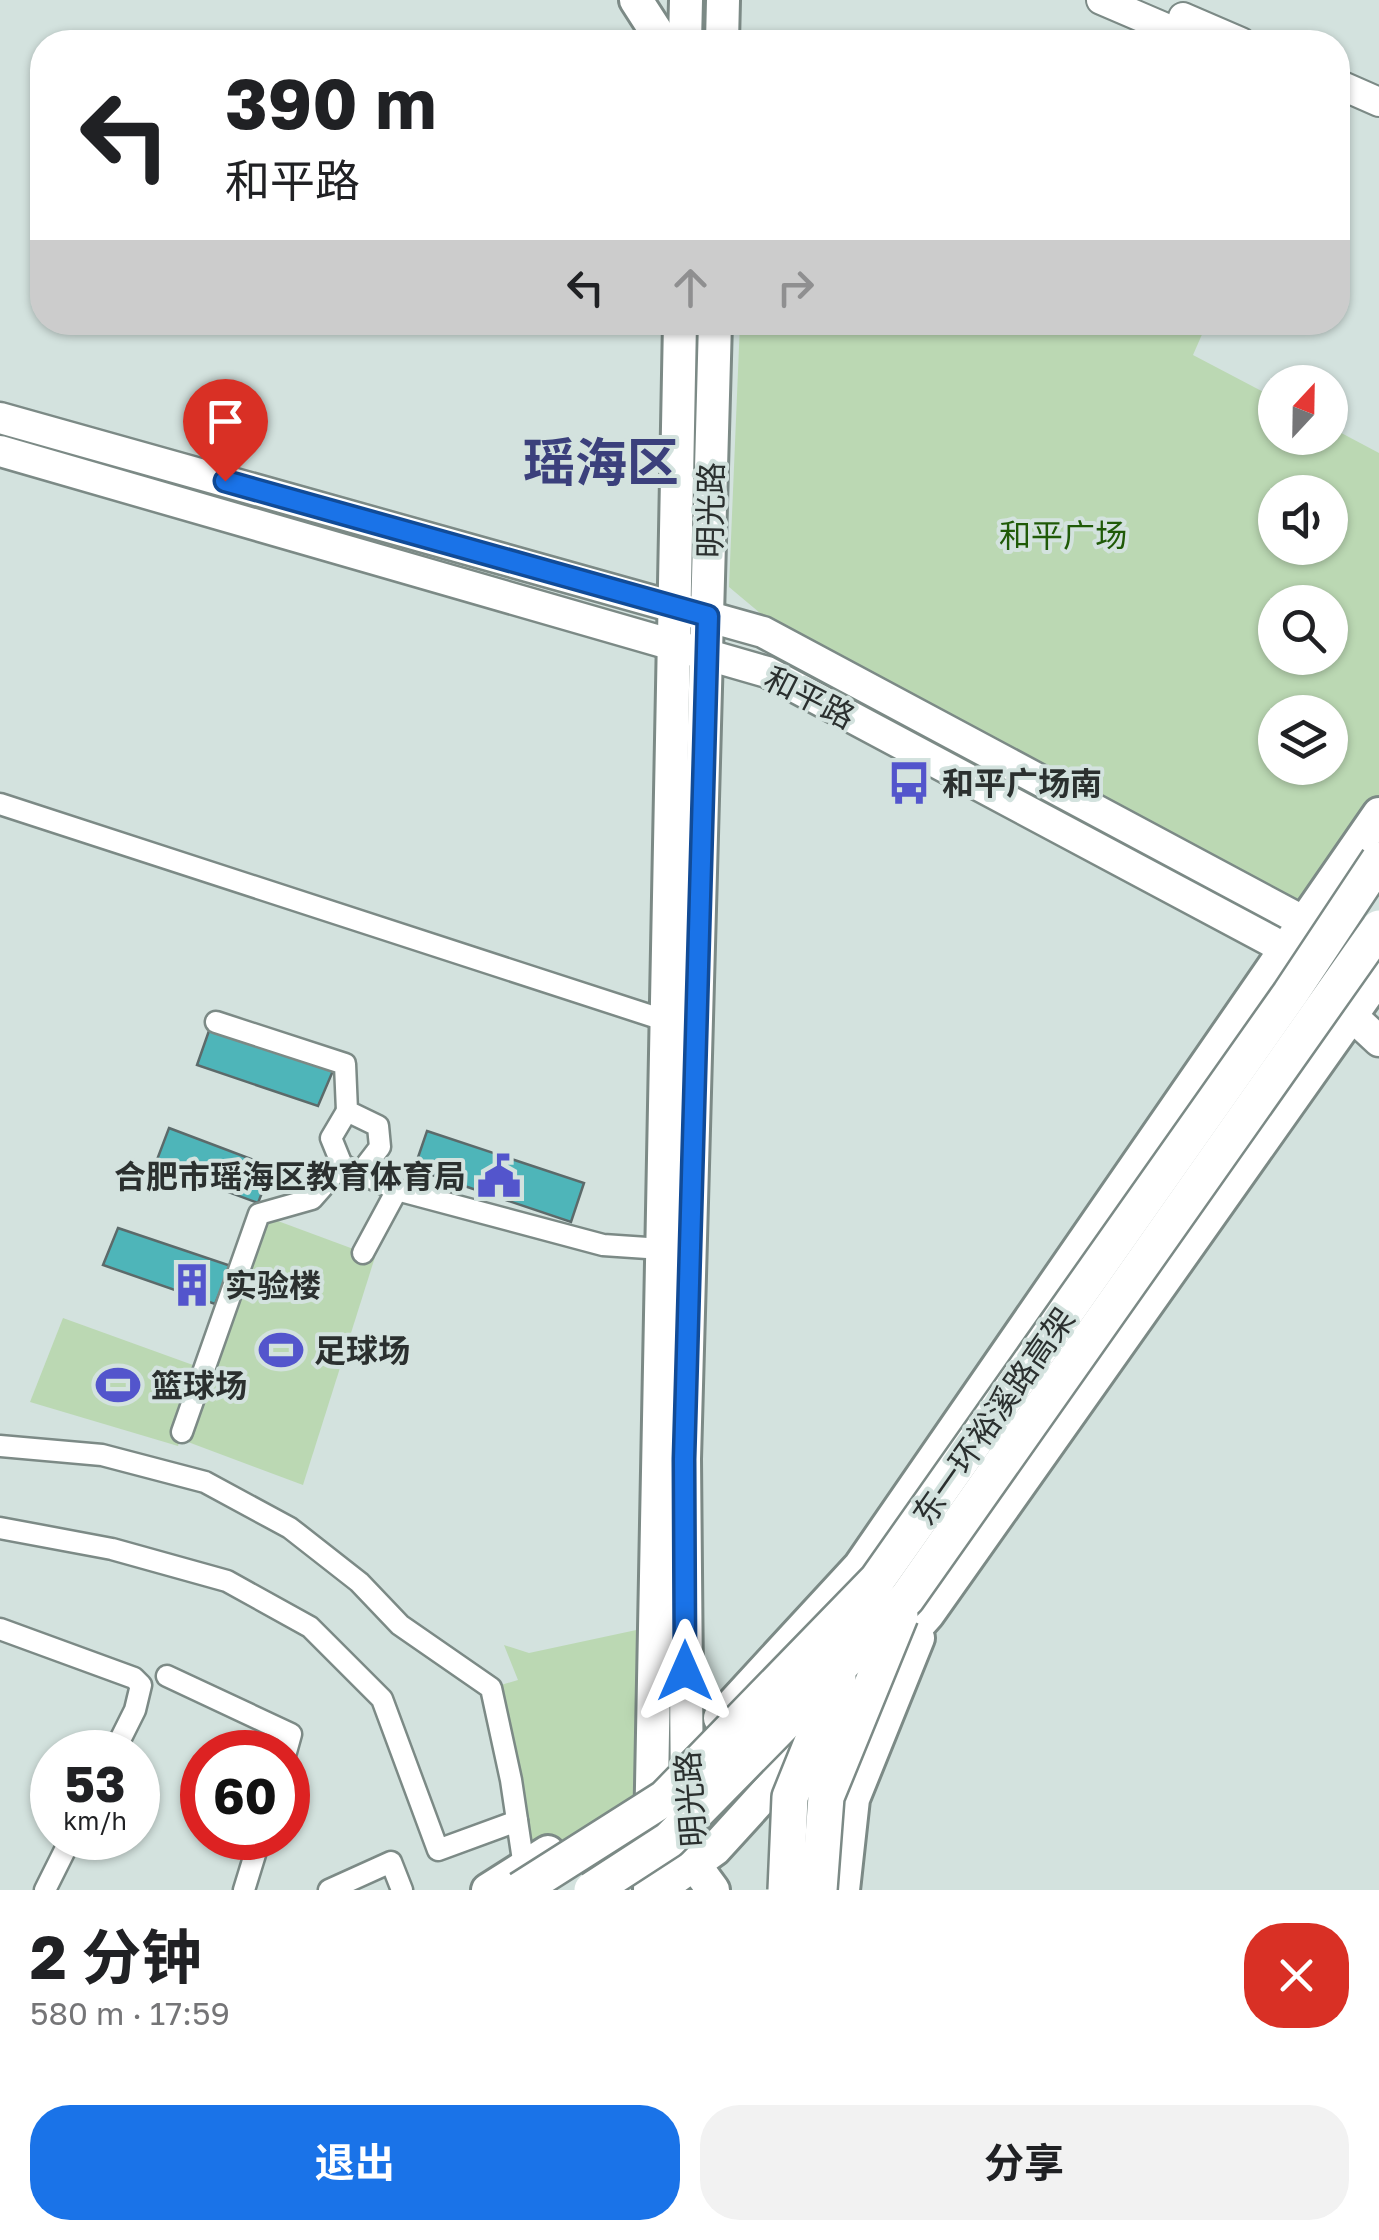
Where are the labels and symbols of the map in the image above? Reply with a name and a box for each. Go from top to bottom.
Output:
north arrow [1258,365,1348,455]
pin [183,379,268,482]
district label: 瑶海区 [523,430,679,492]
street label: 明光路 [690,462,730,558]
park label: 和平广场 [999,516,1127,554]
street label: 和平路 [759,658,861,736]
bus stop icon: 和平广场南 [885,759,933,807]
place label: 和平广场南 [942,764,1102,802]
public building icon: 合肥市瑶海区教育体育局 [475,1152,523,1200]
place label: 合肥市瑶海区教育体育局 [114,1157,466,1195]
building icon: 实验楼 [168,1261,216,1309]
place label: 实验楼 [225,1266,321,1304]
street label: 东一环裕溪路高架 [904,1300,1082,1532]
sports icon: 足球场 [257,1326,305,1374]
place label: 足球场 [314,1331,410,1369]
sports icon: 篮球场 [94,1361,142,1409]
place label: 篮球场 [151,1366,247,1404]
position arrow [633,1619,737,1723]
speed limit sign: 60 [180,1730,310,1860]
street label: 明光路 [668,1750,712,1848]

